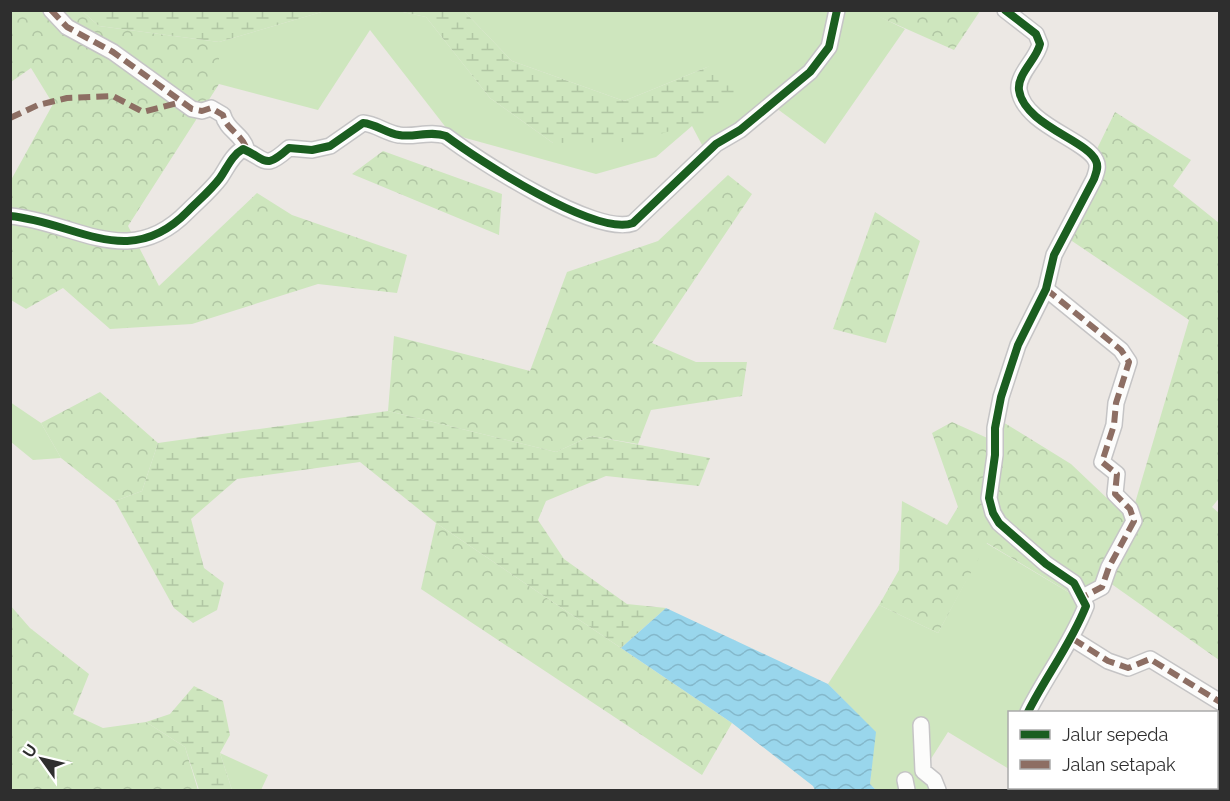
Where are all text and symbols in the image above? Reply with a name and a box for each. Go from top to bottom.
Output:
legend [1008,711,1218,789]
text: Jalur sepeda [1062,724,1168,745]
north arrow [12,729,72,789]
text: U [19,741,41,761]
text: Jalan setapak [1062,754,1176,775]

